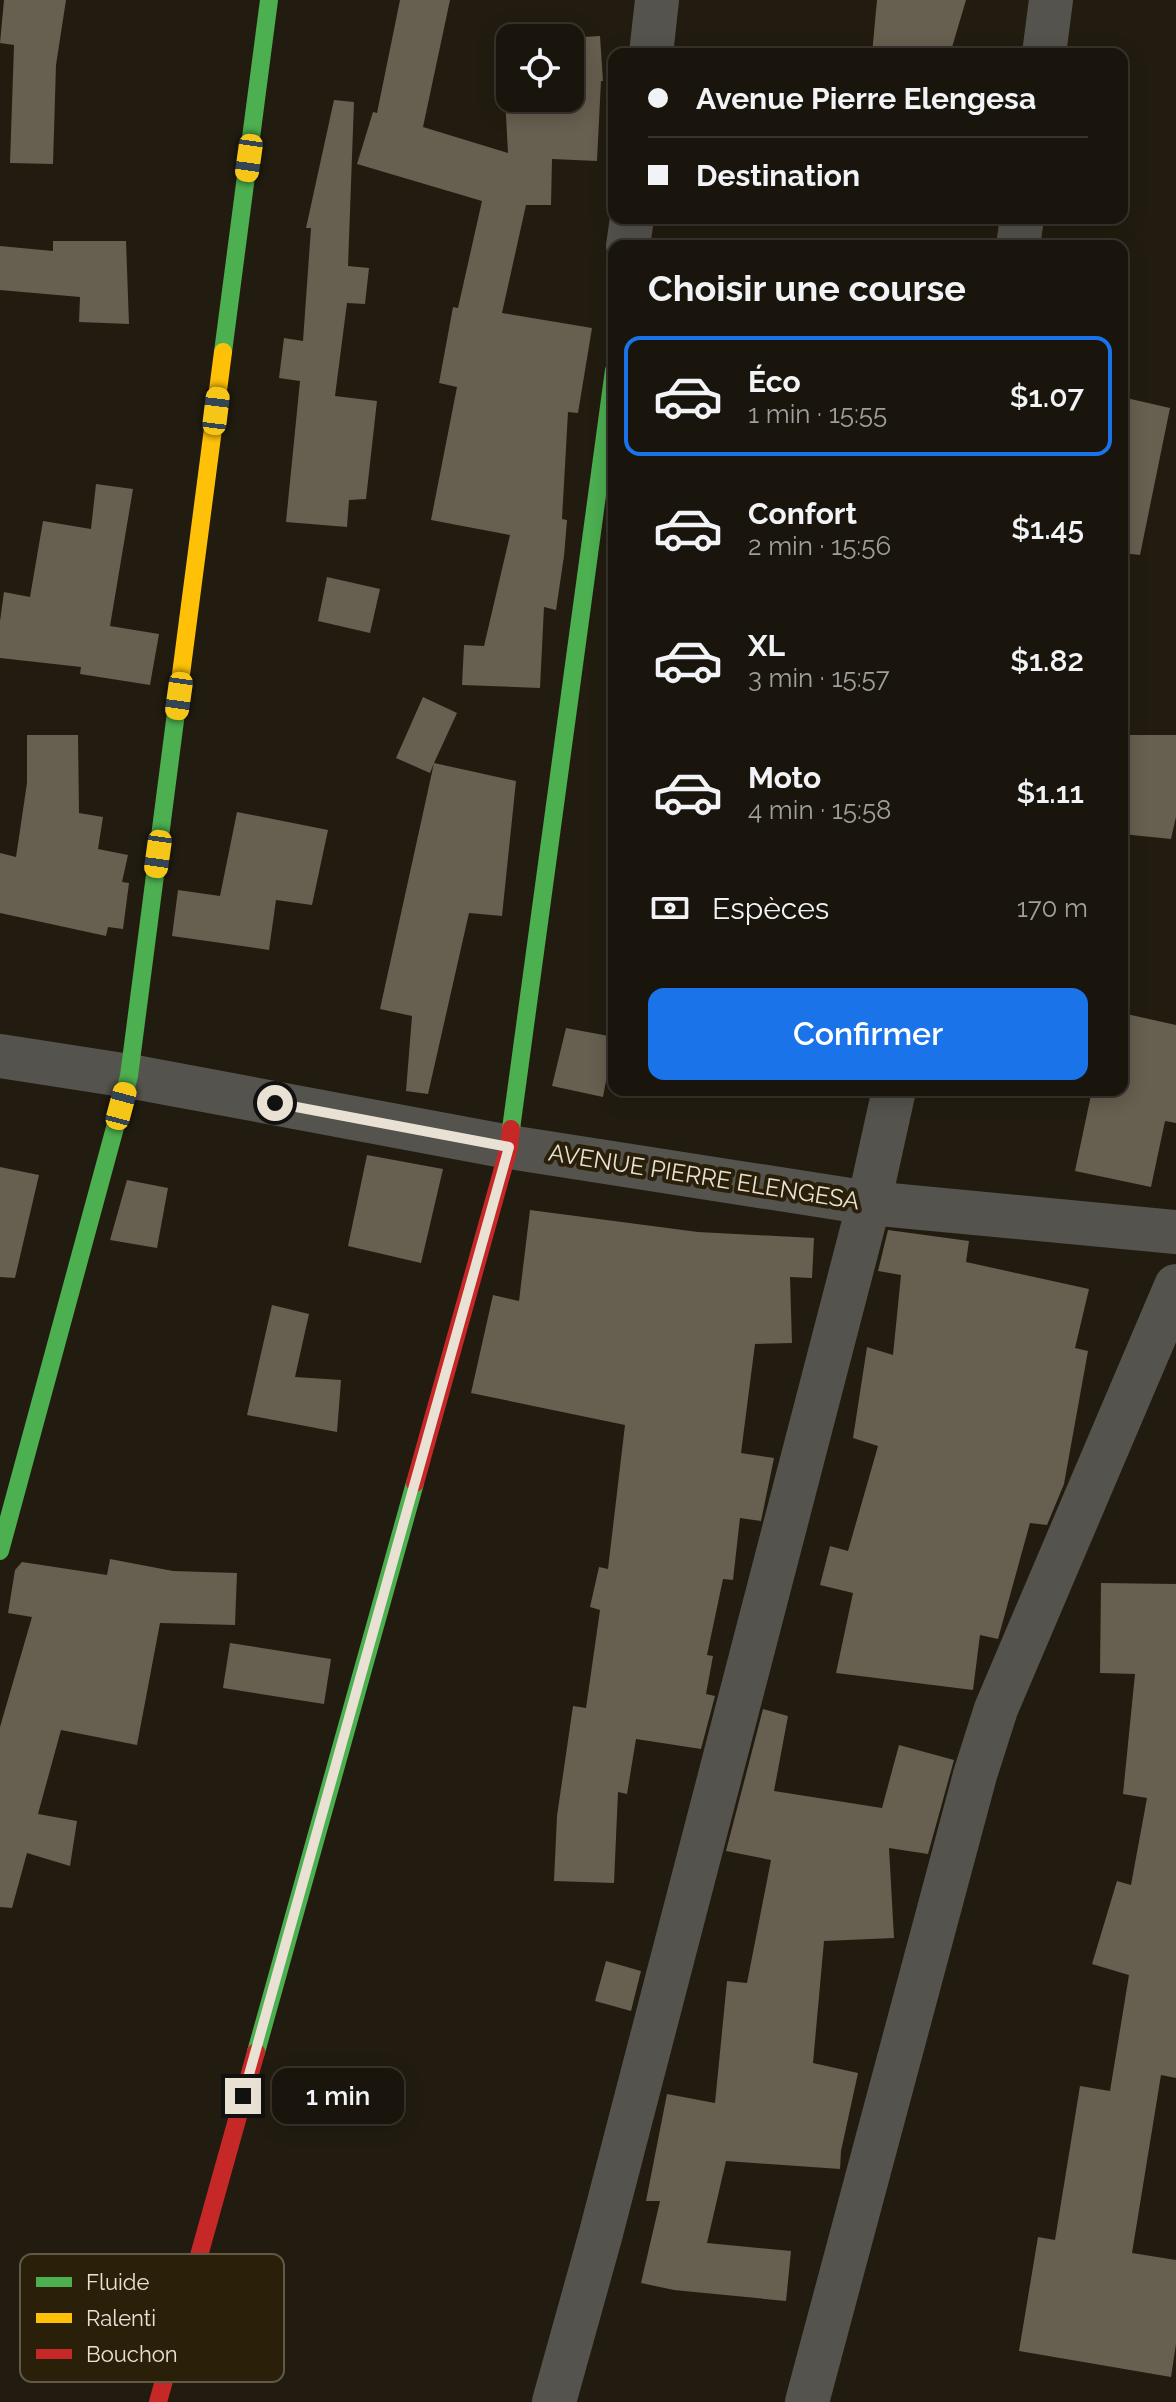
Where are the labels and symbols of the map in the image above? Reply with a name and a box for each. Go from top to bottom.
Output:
car [234,133,264,183]
car [201,386,231,436]
car [164,671,194,721]
car [143,829,173,879]
car [103,1080,139,1132]
route start [257,1085,293,1121]
street label: AVENUE PIERRE ELENGESA [546,1138,862,1215]
callout: 1 min [271,2068,403,2124]
route end [225,2078,261,2114]
legend [20,2254,284,2382]
text: Fluide [86,2269,149,2295]
text: Ralenti [86,2305,156,2331]
text: Bouchon [86,2341,178,2367]

